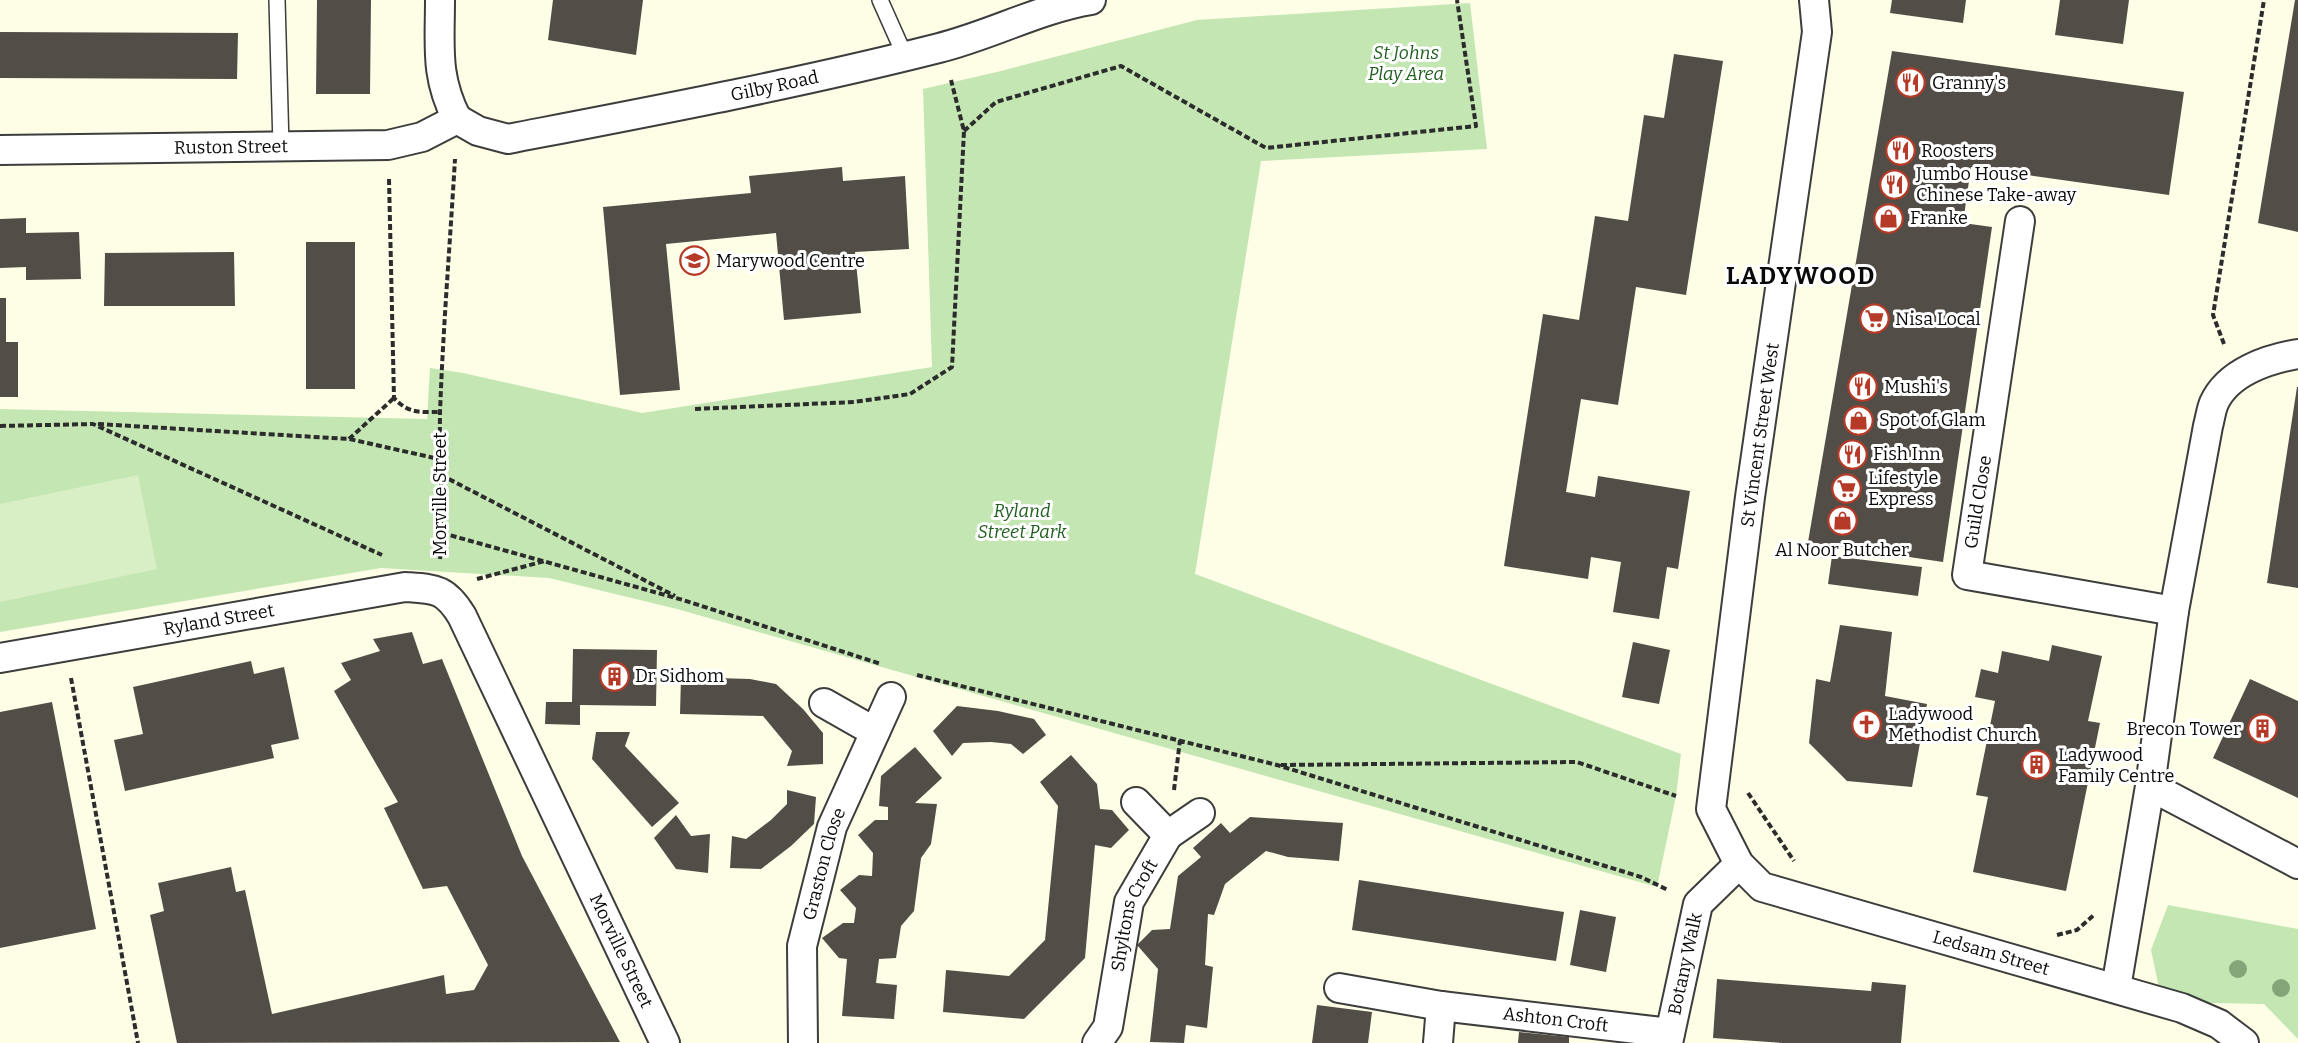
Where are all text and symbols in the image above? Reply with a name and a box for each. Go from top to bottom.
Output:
park label: St Johns Play Area [1368,42,1444,85]
street label: Gilby Road [729,66,821,106]
restaurant icon: Granny's [1895,67,1927,99]
place label: Granny's [1932,72,2006,94]
street label: Ruston Street [174,135,289,159]
restaurant icon: Roosters [1884,135,1916,167]
place label: Roosters [1921,140,1994,162]
place label: Jumbo House Chinese Take-away [1915,163,2077,206]
restaurant icon: Jumbo House Chinese Take-away [1879,168,1911,200]
shop icon: Franke [1873,202,1905,234]
place label: Franke [1910,207,1968,229]
school or university icon: Marywood Centre [679,245,711,277]
place label: Marywood Centre [716,250,865,272]
district label: LADYWOOD [1726,262,1876,290]
supermarket icon: Nisa Local [1858,303,1890,335]
place label: Nisa Local [1895,308,1981,330]
street label: St Vincent Street West [1736,341,1784,529]
restaurant icon: Mushi's [1847,371,1879,403]
place label: Mushi's [1884,376,1948,398]
shop icon: Spot of Glam [1842,404,1874,436]
place label: Spot of Glam [1879,409,1986,431]
street label: Morville Street [429,432,451,556]
restaurant icon: Fish Inn [1836,438,1868,470]
place label: Fish Inn [1873,443,1941,465]
street label: Guild Close [1960,454,1996,550]
place label: Lifestyle Express [1868,467,1938,510]
supermarket icon: Lifestyle Express [1831,472,1863,504]
park label: Ryland Street Park [977,500,1067,543]
shop icon: Al Noor Butcher [1826,505,1858,537]
place label: Al Noor Butcher [1775,539,1909,561]
street label: Ryland Street [162,599,276,640]
building icon: Dr Sidhom [598,660,630,692]
place label: Dr Sidhom [635,665,724,687]
place label: Ladywood Methodist Church [1888,703,2037,746]
church icon: Ladywood Methodist Church [1851,708,1883,740]
building icon: Brecon Tower [2246,713,2278,745]
place label: Brecon Tower [2127,718,2241,740]
place label: Ladywood Family Centre [2058,744,2174,787]
building icon: Ladywood Family Centre [2021,749,2053,781]
street label: Graston Close [798,804,850,922]
street label: Shyltons Croft [1107,855,1163,973]
street label: Morville Street [585,890,658,1012]
street label: Botany Walk [1663,910,1707,1017]
street label: Ledsam Street [1930,926,2052,980]
street label: Ashton Croft [1502,1002,1610,1037]

